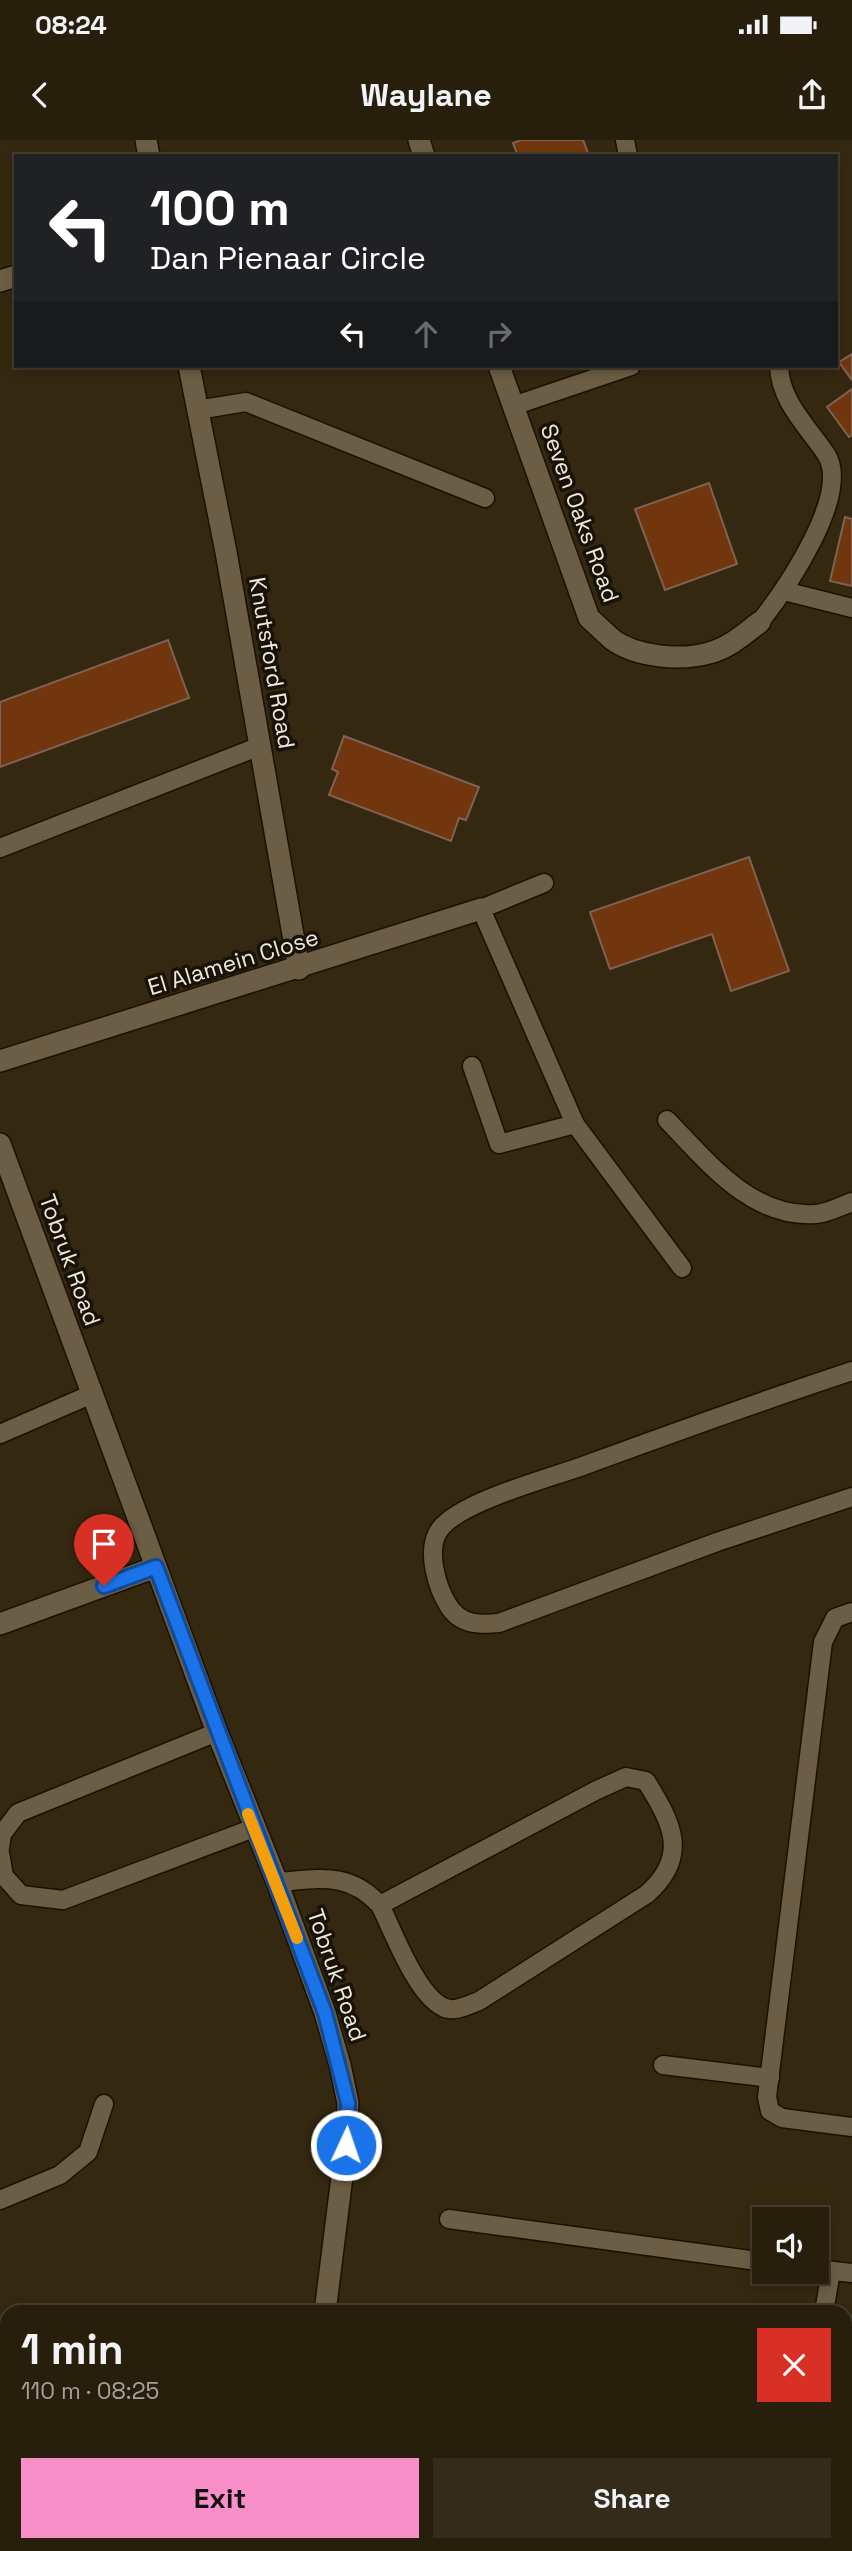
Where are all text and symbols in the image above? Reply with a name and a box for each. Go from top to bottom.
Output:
text: 08:24 [35,8,107,42]
text: Waylane [360,75,492,115]
icon: back [21,76,59,114]
icon: share [793,76,831,114]
text: 100 m [150,177,290,239]
icon: left [35,182,126,273]
text: Dan Pienaar Circle [150,238,426,278]
icon: left [334,315,372,353]
icon: ahead [407,315,445,353]
icon: right [480,315,518,353]
street label: Seven Oaks Road [534,420,626,606]
street label: Knutsford Road [242,575,302,751]
street label: El Alamein Close [144,922,322,1002]
street label: Tobruk Road [32,1190,108,1330]
pin [74,1514,134,1586]
icon: arrive [85,1525,123,1563]
street label: Tobruk Road [300,1905,374,2045]
position arrow [309,2108,383,2182]
map controls [752,2207,829,2284]
button: sound [752,2207,829,2284]
text: 1 min [21,2323,124,2376]
button: close [757,2328,831,2402]
text: 110 m · 08:25 [21,2376,159,2406]
button: Exit [21,2458,419,2538]
button: Share [433,2458,831,2538]

